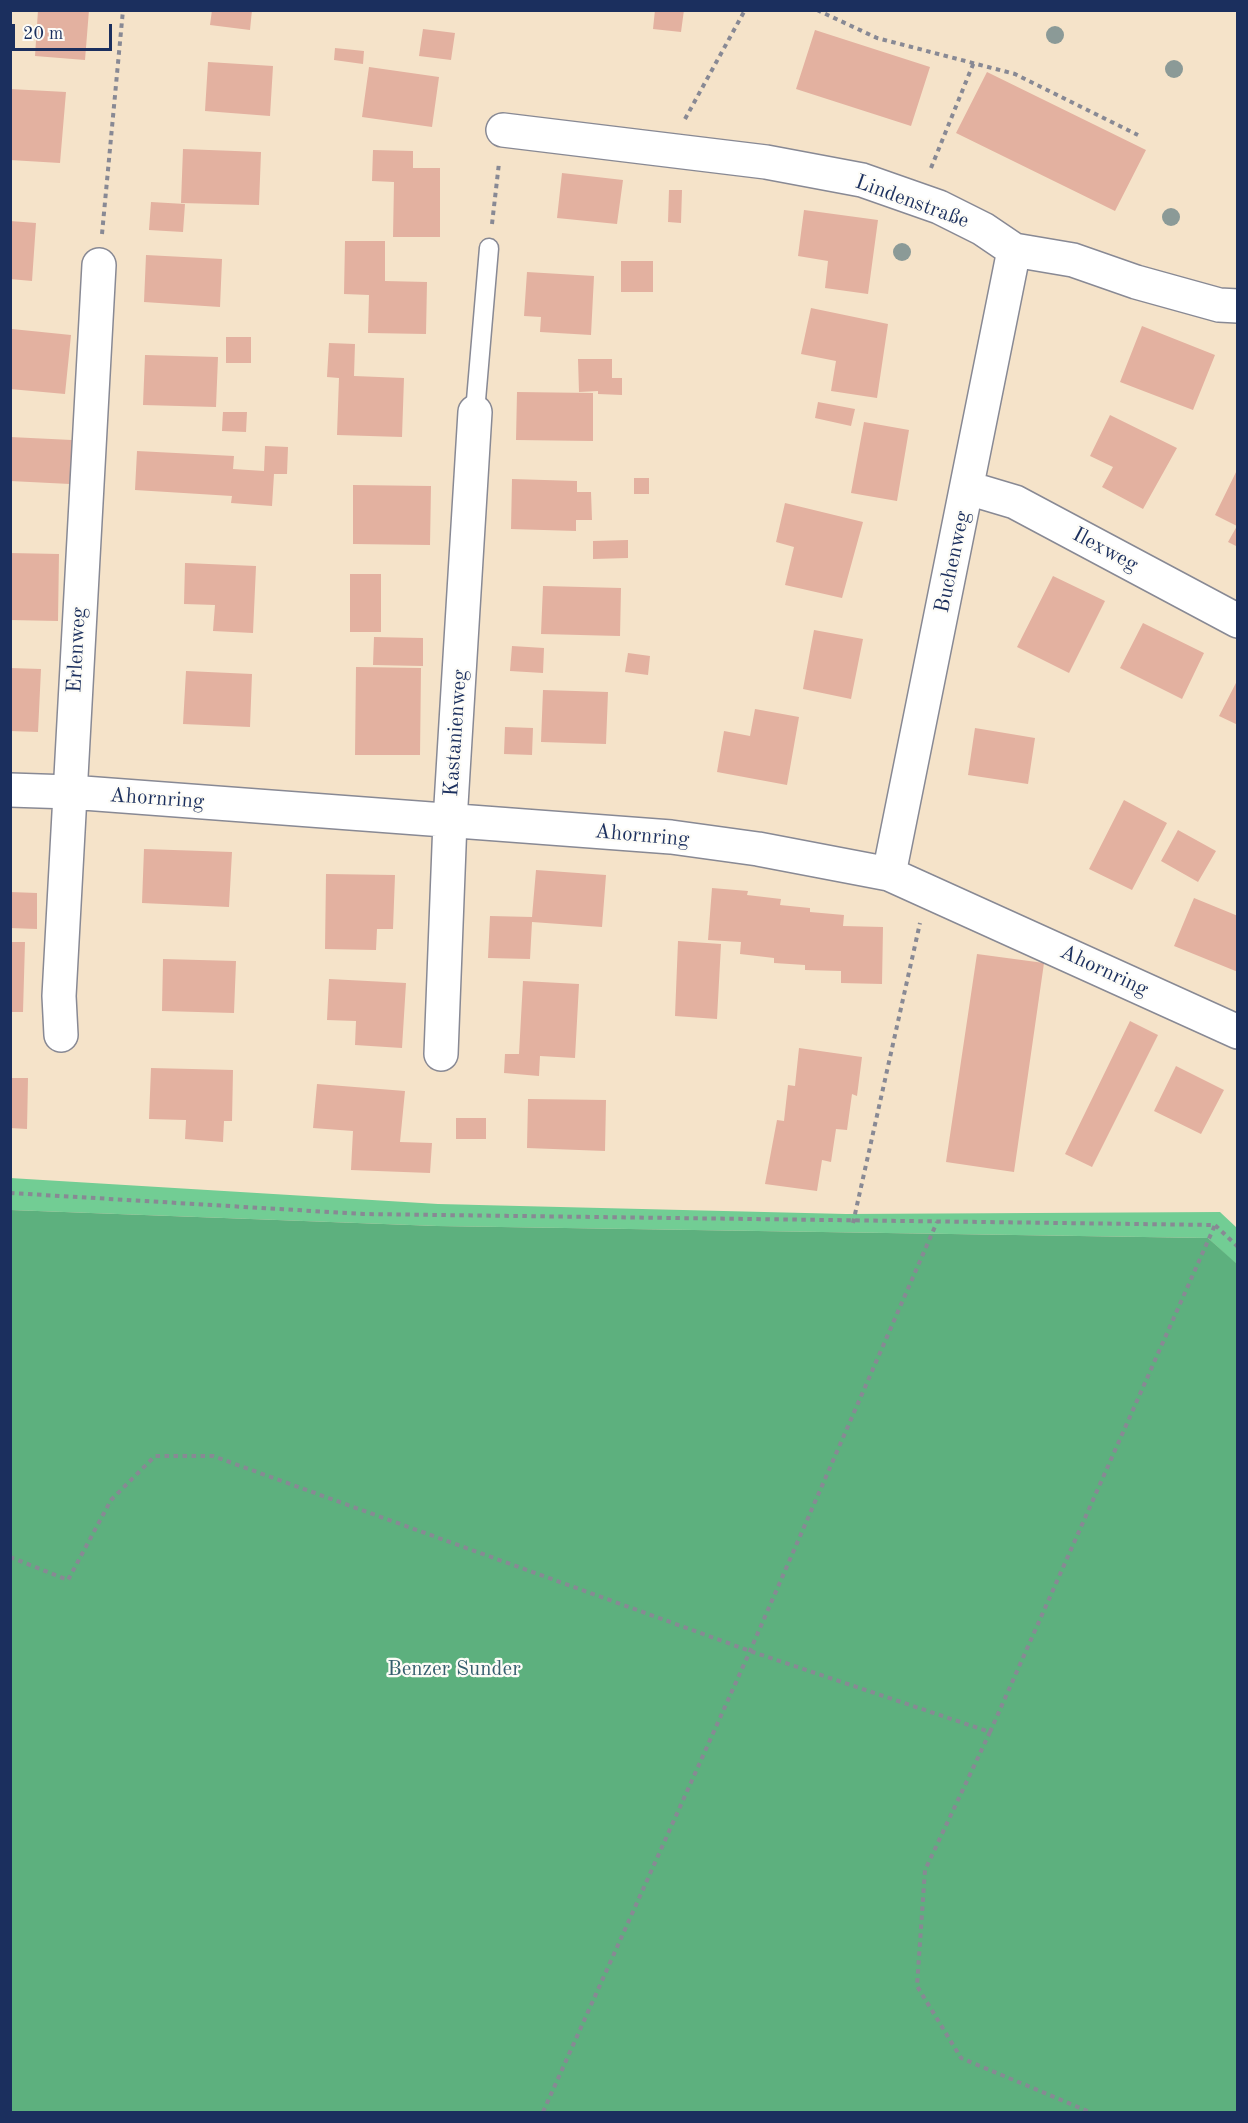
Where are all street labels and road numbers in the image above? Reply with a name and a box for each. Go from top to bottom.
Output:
street label: Lindenstraße [852,170,972,234]
street label: Buchenweg [930,509,976,615]
street label: Ilexweg [1068,522,1142,578]
street label: Erlenweg [62,606,92,694]
street label: Kastanienweg [439,669,473,797]
street label: Ahornring [109,783,205,815]
street label: Ahornring [594,819,690,853]
street label: Ahornring [1056,940,1152,1002]

